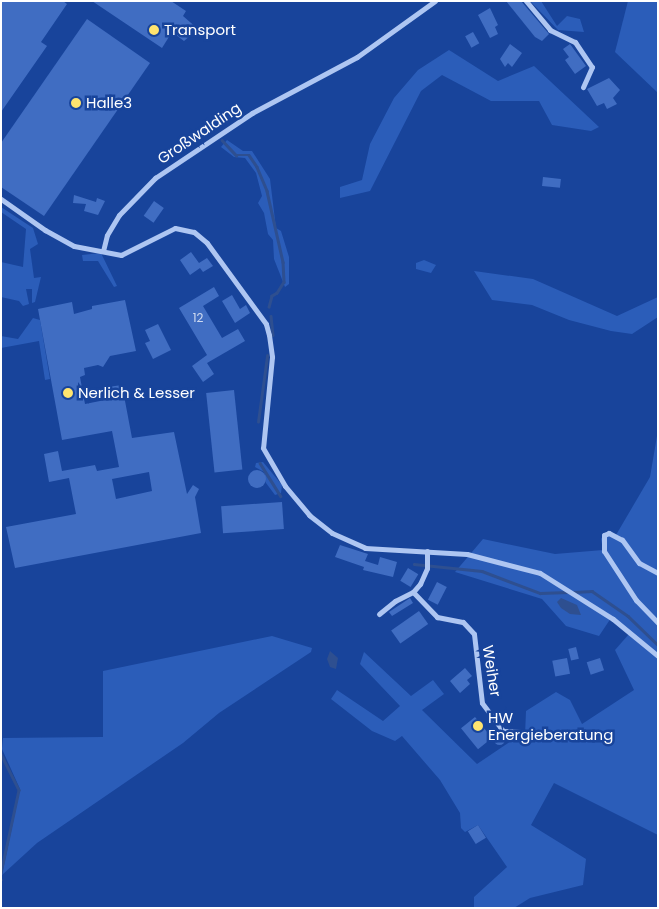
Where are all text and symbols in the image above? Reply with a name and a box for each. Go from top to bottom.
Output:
place label: Transport [164,21,236,39]
marker: Transport [148,24,160,36]
place label: Halle3 [86,94,132,112]
marker: Halle3 [70,97,82,109]
street label: Großwalding [154,98,244,168]
house number: 12 [193,311,203,325]
place label: Nerlich & Lesser [78,384,195,402]
marker: Nerlich & Lesser [62,387,74,399]
street label: Weiher [479,644,505,698]
place label: HW Energieberatung [488,708,613,743]
marker: HW Energieberatung [472,720,484,732]

